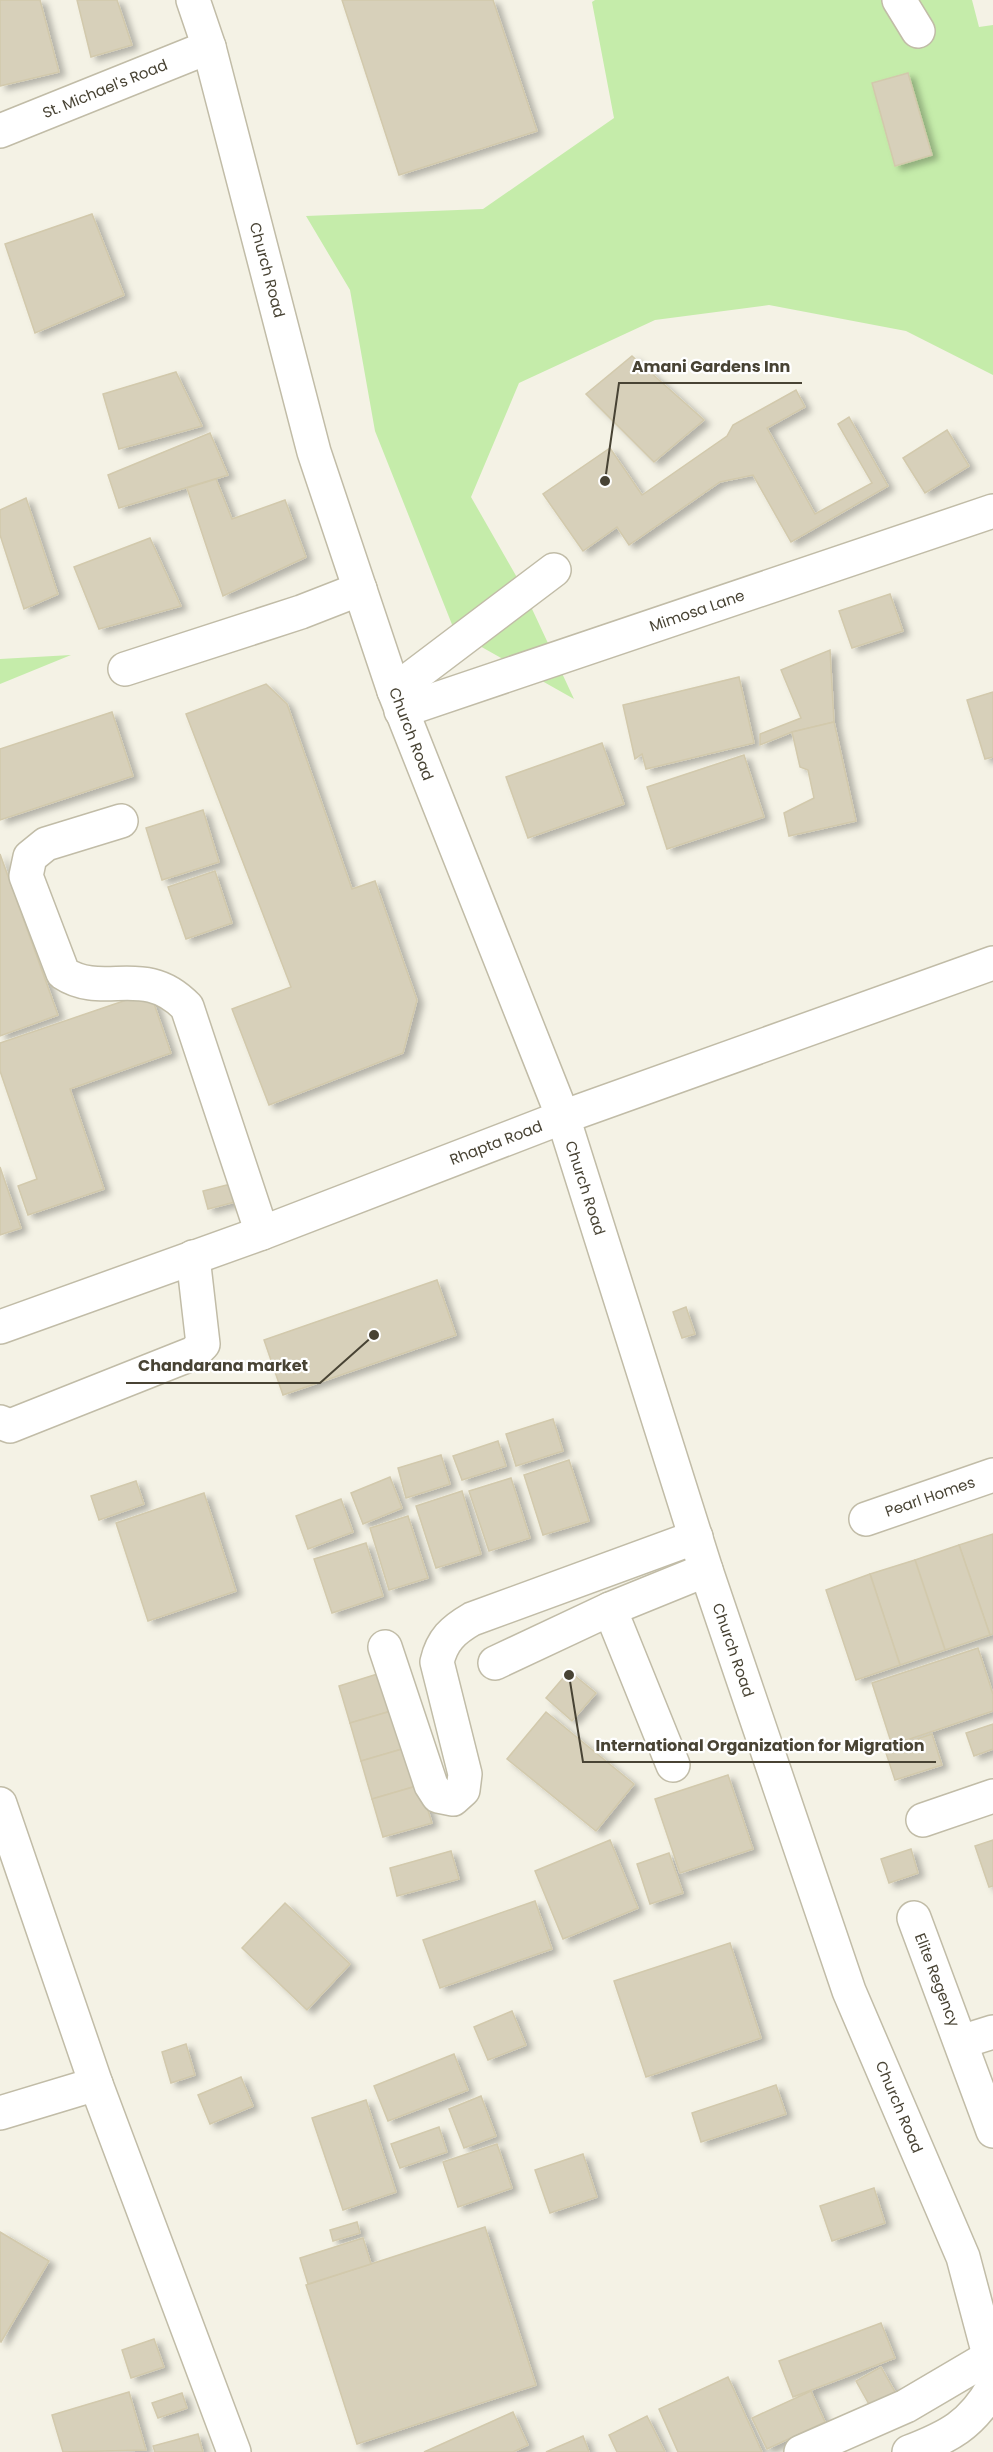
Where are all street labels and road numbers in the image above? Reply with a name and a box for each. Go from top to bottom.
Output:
street label: St. Michael's Road [39,54,170,123]
street label: Church Road [245,220,290,320]
street label: Mimosa Lane [647,584,747,637]
street label: Church Road [384,684,439,783]
street label: Rhapta Road [446,1115,545,1170]
street label: Church Road [560,1138,611,1238]
street label: Pearl Homes [882,1471,978,1522]
street label: Church Road [708,1600,759,1700]
street label: Elite Regency [910,1930,965,2030]
street label: Church Road [871,2058,928,2156]

